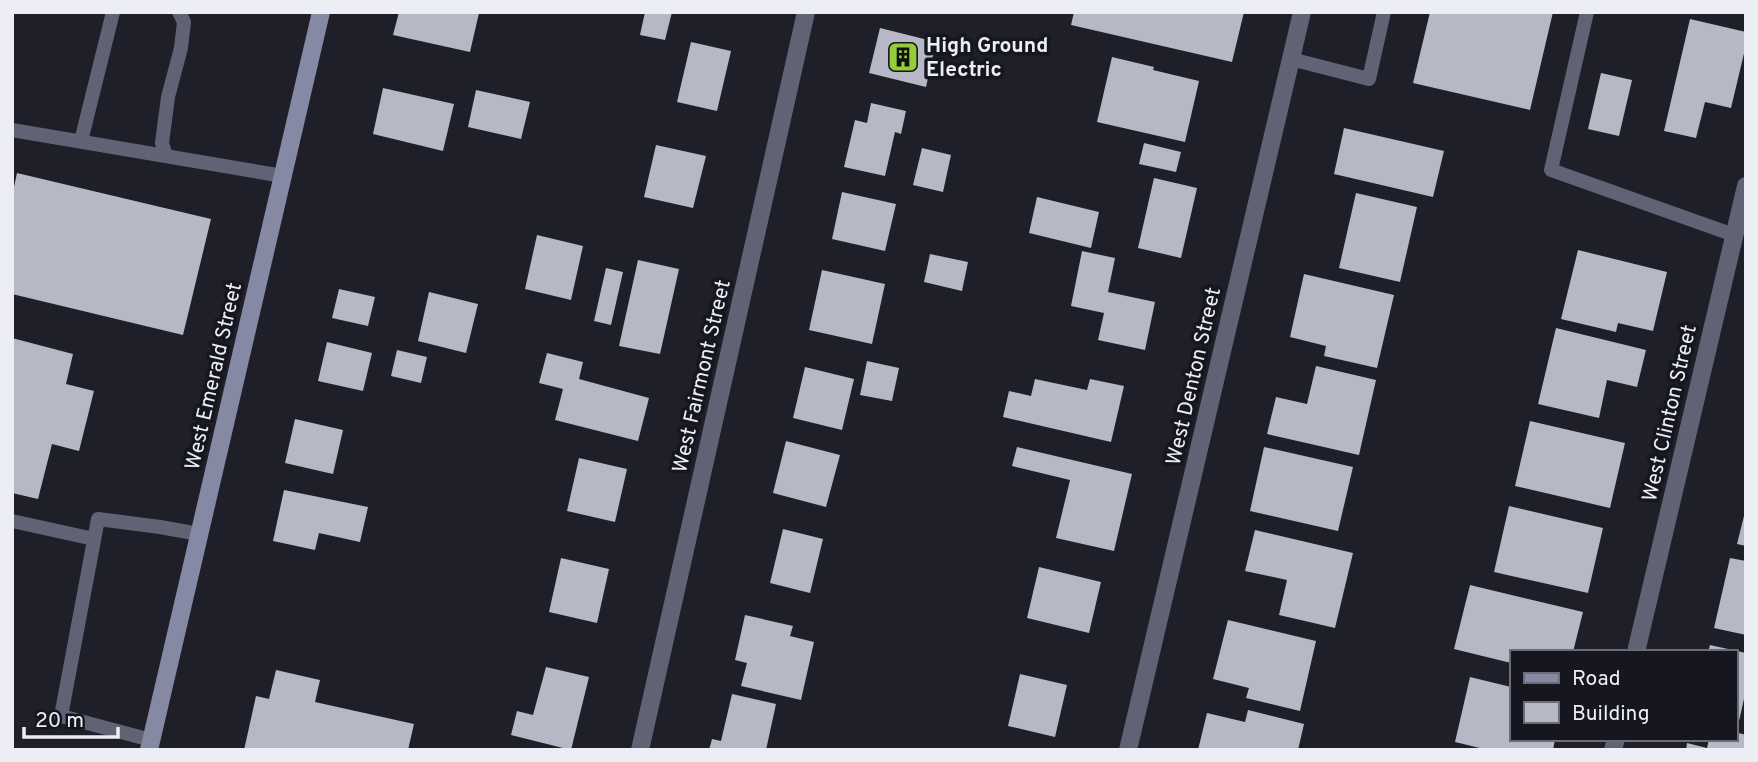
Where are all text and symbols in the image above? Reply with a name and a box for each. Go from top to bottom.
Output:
place label: High Ground Electric [926,33,1048,84]
building icon: High Ground Electric [886,40,920,74]
street label: West Fairmont Street [667,277,738,475]
street label: West Emerald Street [180,280,249,473]
street label: West Denton Street [1161,285,1228,468]
street label: West Clinton Street [1637,322,1704,504]
legend [1510,650,1737,741]
text: Road [1572,666,1621,693]
scale bar [24,696,119,740]
text: Building [1572,701,1650,728]
text: 20 m [35,708,84,735]

